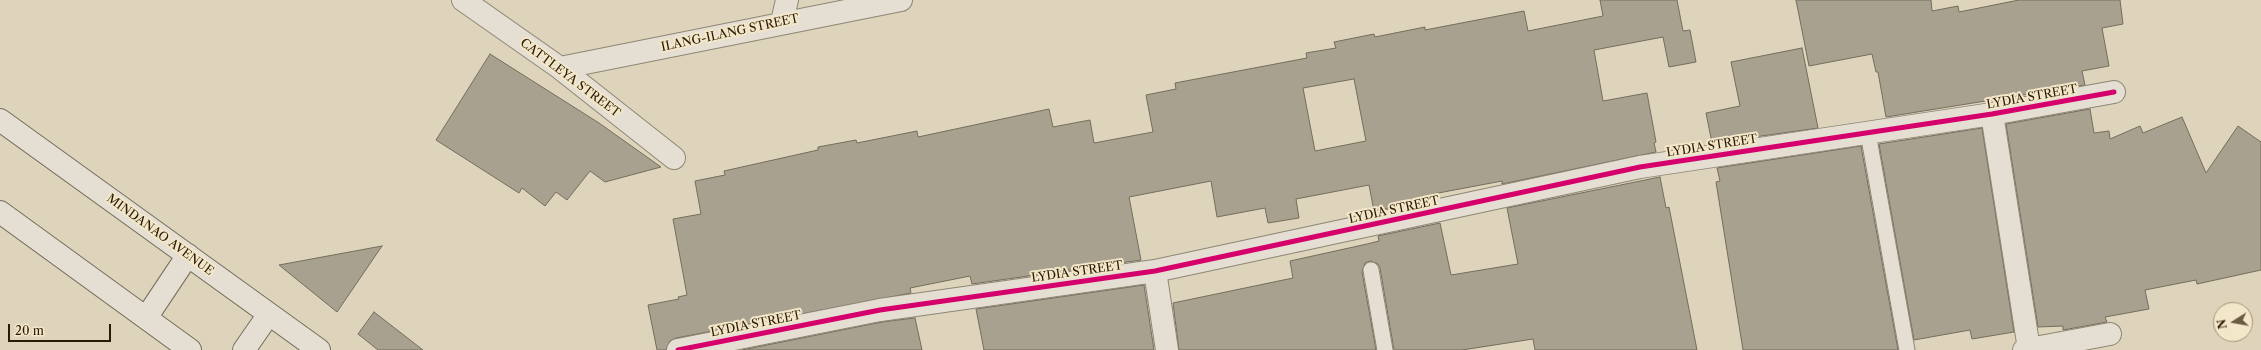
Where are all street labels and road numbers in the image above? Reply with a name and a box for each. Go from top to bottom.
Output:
street label: ILANG-ILANG STREET [660,11,800,55]
street label: CATTLEYA STREET [517,36,623,120]
street label: LYDIA STREET [1985,82,2079,112]
street label: LYDIA STREET [1665,132,1759,160]
street label: MINDANAO AVENUE [104,191,216,279]
street label: LYDIA STREET [1347,193,1441,227]
street label: LYDIA STREET [1030,258,1124,286]
street label: LYDIA STREET [709,308,803,340]

